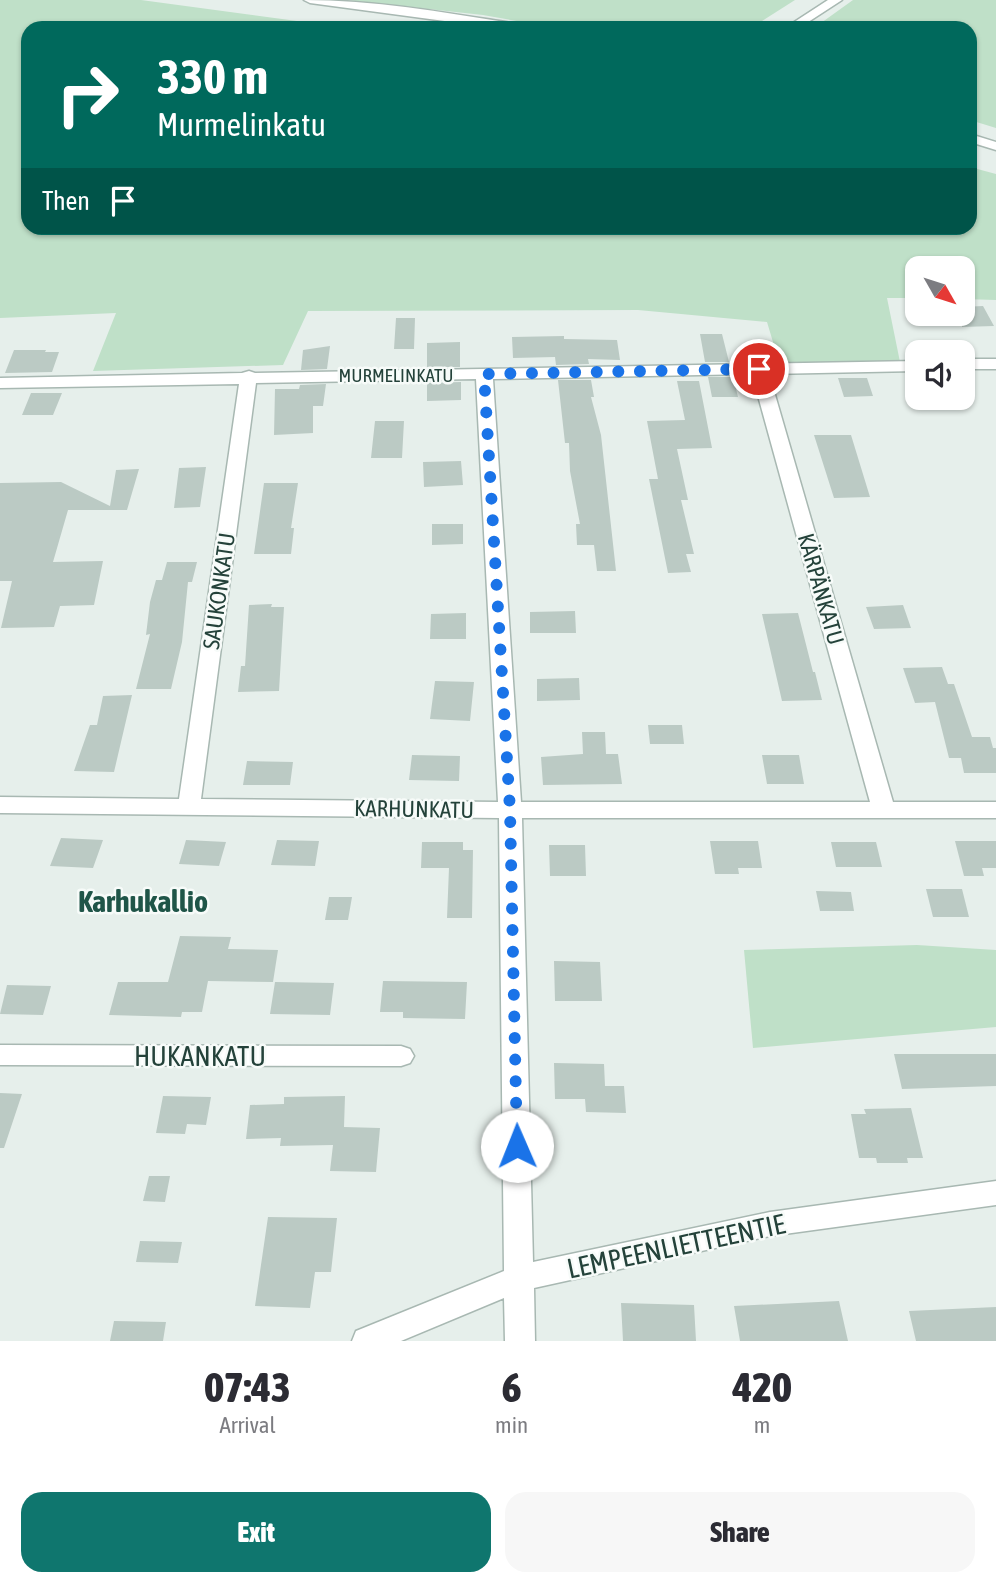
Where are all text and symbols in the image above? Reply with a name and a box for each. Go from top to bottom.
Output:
text: 330 m [157,48,268,104]
icon: right [42,49,133,140]
text: Murmelinkatu [157,106,326,143]
icon: arrive [104,182,142,220]
text: Then [42,186,90,216]
north arrow [905,256,975,326]
map controls [905,256,975,410]
pin [729,339,789,399]
button: sound [905,340,975,410]
icon: arrive [740,350,778,388]
street label: MURMELINKATU [338,364,454,386]
street label: KÄRPÄNKATU [793,530,849,648]
street label: SAUKONKATU [198,531,240,651]
street label: KARHUNKATU [354,795,474,823]
district label: Karhukallio [78,884,208,918]
street label: HUKANKATU [134,1040,266,1072]
position arrow [480,1109,554,1183]
street label: LEMPEENLIETTEENTIE [564,1207,788,1285]
text: 07:43 [204,1363,291,1411]
text: 6 [502,1363,521,1411]
text: 420 [732,1363,792,1411]
text: Arrival [219,1412,276,1438]
text: min [495,1412,528,1438]
text: m [754,1412,770,1438]
button: Exit [21,1492,491,1572]
button: Share [505,1492,975,1572]

